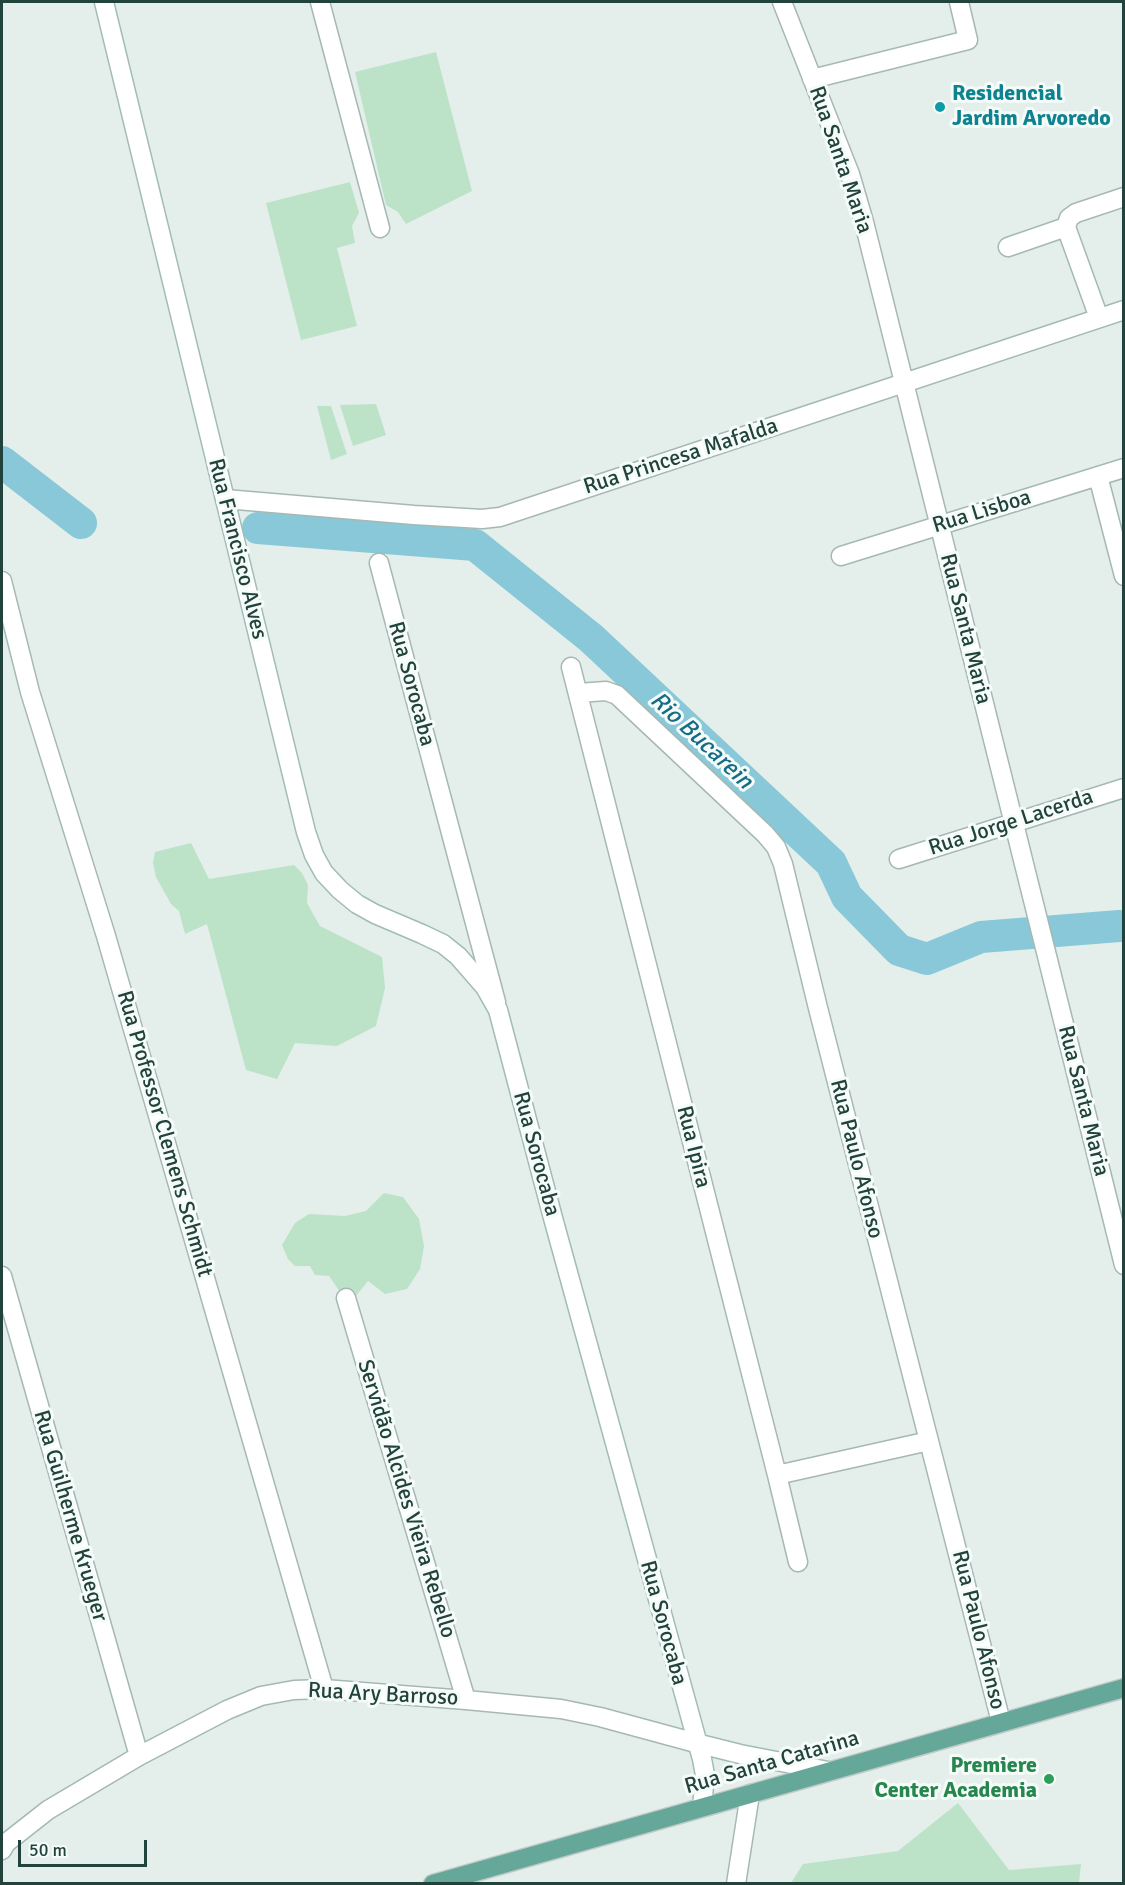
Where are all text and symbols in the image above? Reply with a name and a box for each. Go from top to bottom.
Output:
place label: Residencial Jardim Arvoredo [952,81,1111,132]
street label: Rua Santa Maria [802,83,878,237]
marker: Residencial Jardim Arvoredo [933,100,947,114]
street label: Rua Princesa Mafalda [580,413,782,501]
street label: Rua Francisco Alves [202,456,272,642]
street label: Rua Lisboa [930,485,1034,539]
street label: Rua Santa Maria [934,551,996,707]
street label: Rua Sorocaba [382,619,440,749]
water label: Rio Bucarein [644,686,758,796]
street label: Rua Jorge Lacerda [925,784,1097,862]
street label: Rua Professor Clemens Schmidt [110,988,218,1280]
street label: Rua Santa Maria [1052,1023,1114,1179]
street label: Rua Paulo Afonso [823,1077,889,1241]
street label: Rua Sorocaba [507,1089,565,1219]
street label: Rua Ipira [670,1103,716,1191]
street label: Servidão Alcides Vieira Rebello [351,1357,461,1641]
street label: Rua Guilherme Krueger [27,1407,113,1625]
street label: Rua Paulo Afonso [945,1548,1011,1712]
street label: Rua Sorocaba [634,1558,692,1688]
street label: Rua Ary Barroso [307,1678,459,1712]
street label: Rua Santa Catarina [682,1725,862,1801]
place label: Premiere Center Academia [874,1753,1037,1804]
marker: Premiere Center Academia [1042,1772,1056,1786]
scale bar [21,1828,150,1866]
text: 50 m [29,1839,67,1861]

